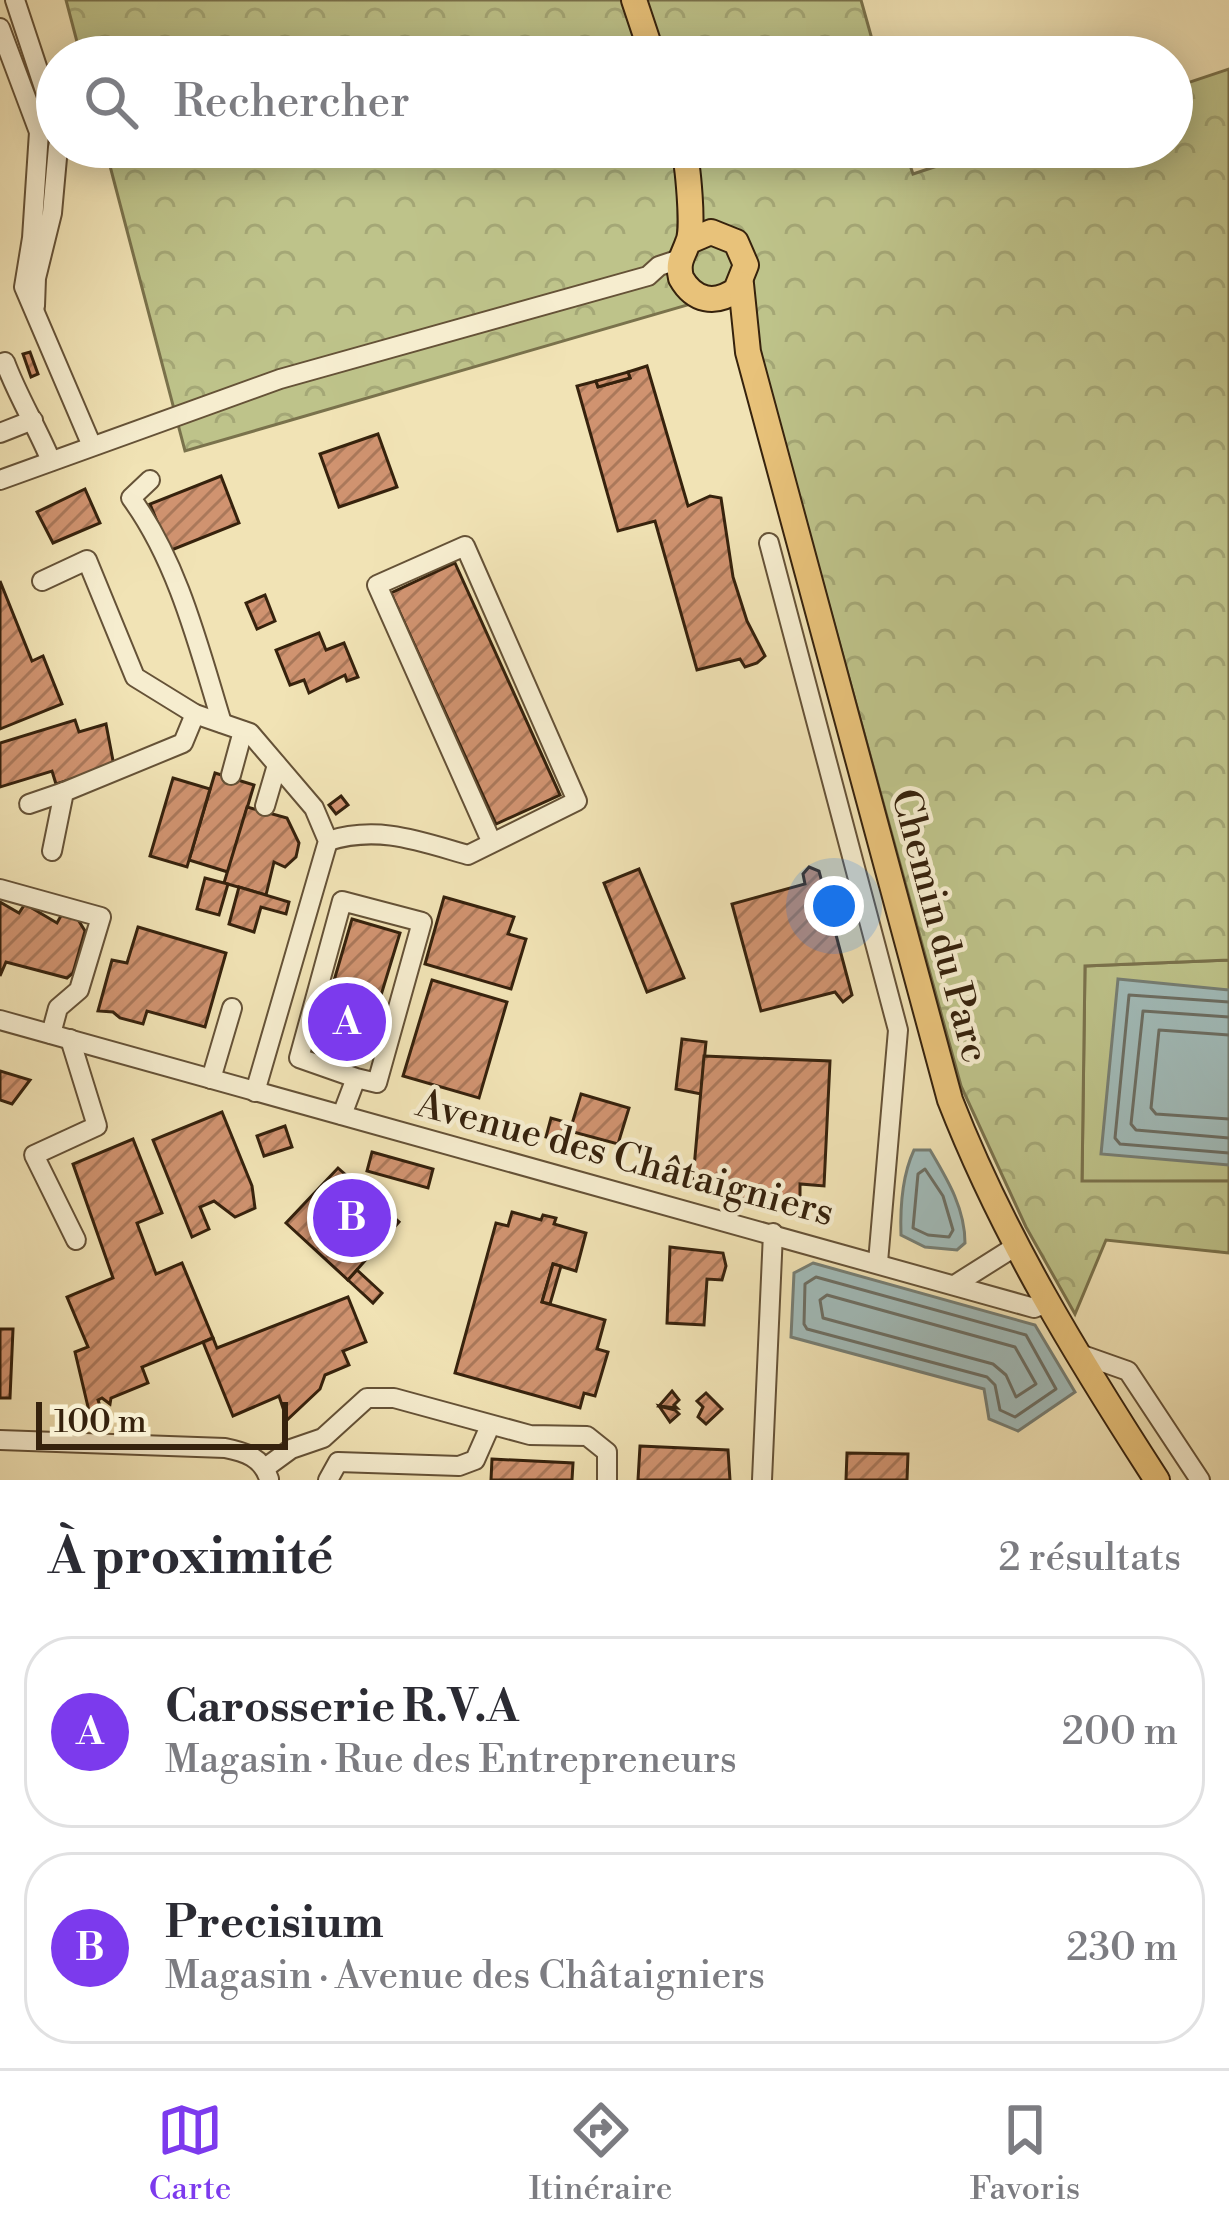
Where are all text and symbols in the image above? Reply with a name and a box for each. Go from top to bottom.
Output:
search box [36,36,1193,168]
icon: search [78,69,144,135]
text: Rechercher [174,74,410,131]
street label: Chemin du Parc [879,784,999,1068]
your location [804,876,864,936]
pin: A [308,977,386,1067]
street label: Avenue des Châtaigniers [410,1079,839,1238]
pin: B [313,1173,391,1263]
scale bar [36,1396,288,1449]
text: 100 m [54,1402,147,1443]
text: À proximité [48,1526,333,1590]
text: 2 résultats [999,1534,1181,1583]
text: Carosserie R.V.A [165,1679,519,1736]
text: A [76,1708,104,1757]
text: 200 m [1062,1708,1178,1757]
text: Magasin · Rue des Entrepreneurs [165,1736,737,1785]
text: Precisium [165,1895,384,1952]
text: B [75,1924,105,1973]
text: 230 m [1066,1924,1178,1973]
text: Magasin · Avenue des Châtaigniers [165,1952,765,2001]
tab: Carte [149,2097,231,2210]
tab: Itinéraire [529,2097,672,2210]
tab: Favoris [970,2097,1080,2210]

